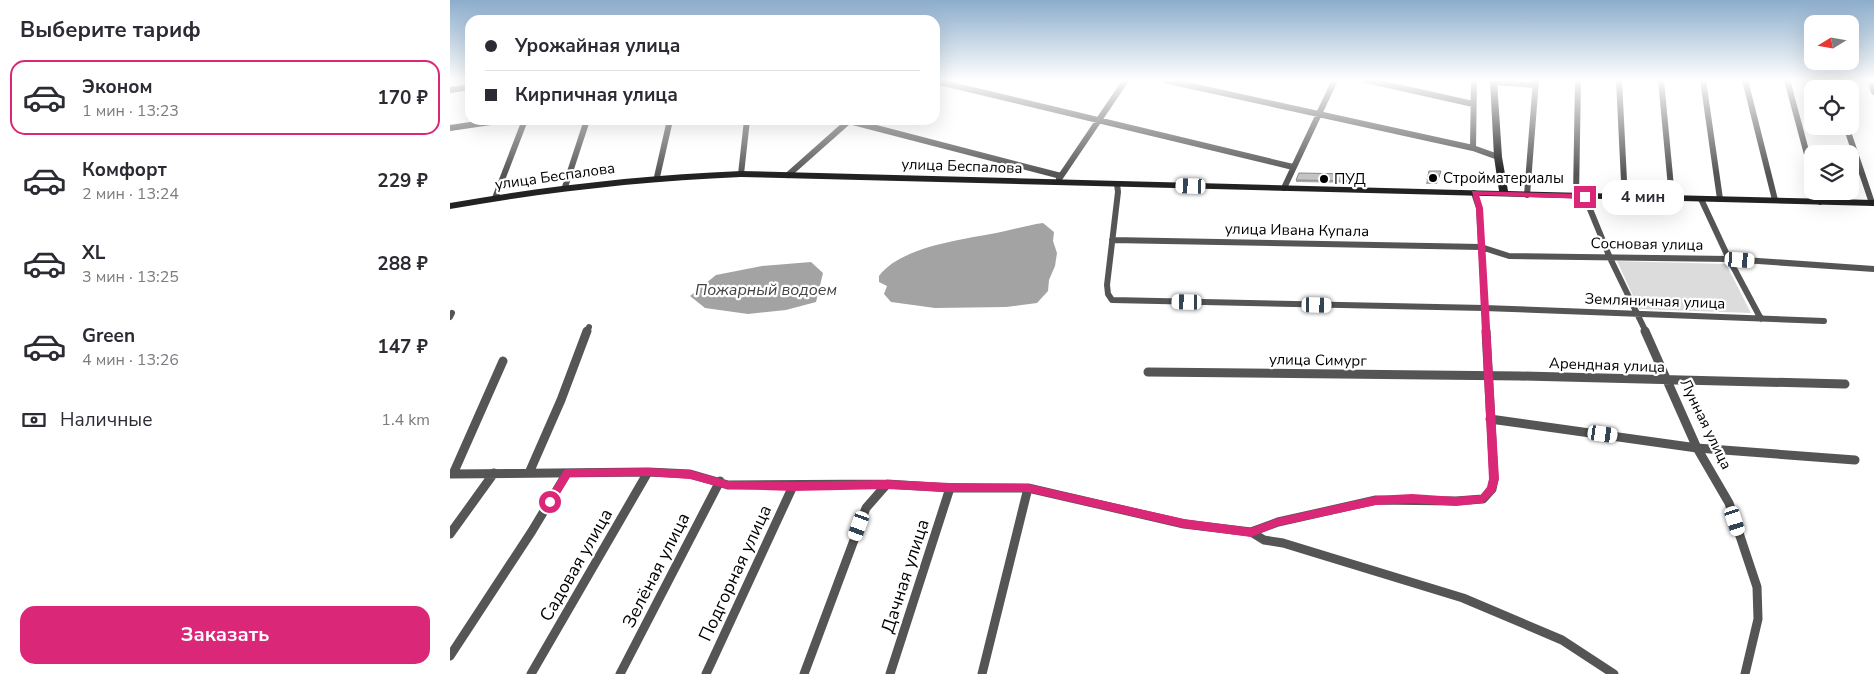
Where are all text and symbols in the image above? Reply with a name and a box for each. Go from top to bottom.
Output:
text: Выберите тариф [20,15,201,45]
north arrow [1804,15,1859,70]
map controls [1804,15,1859,200]
text: Урожайная улица [515,33,680,59]
text: Эконом [82,74,153,100]
icon: car [22,75,67,120]
button: locate [1804,80,1859,135]
text: Кирпичная улица [515,82,678,108]
text: 170 ₽ [377,85,428,111]
text: 1 мин · 13:23 [82,100,179,122]
button: layers [1804,145,1859,200]
street label: улица Беспалова [901,154,1023,178]
text: Комфорт [82,157,167,183]
icon: car [22,158,67,203]
street label: улица Беспалова [494,158,616,194]
text: 229 ₽ [377,168,428,194]
place label: Стройматериалы [1443,168,1564,188]
place label: ПУД [1334,169,1366,189]
marker: Стройматериалы [1427,172,1439,184]
marker: ПУД [1318,173,1330,185]
car [1175,178,1206,194]
callout: 4 мин [1602,180,1685,214]
text: 2 мин · 13:24 [82,183,179,205]
route end [1574,186,1596,208]
text: 4 мин [1621,186,1665,208]
street label: улица Ивана Купала [1225,219,1369,241]
street label: Сосновая улица [1590,233,1704,255]
text: XL [82,240,105,266]
icon: car [22,241,67,286]
text: 288 ₽ [377,251,428,277]
car [1724,251,1755,269]
text: 3 мин · 13:25 [82,266,179,288]
water label: Пожарный водоем [695,279,837,301]
street label: Земляничная улица [1584,289,1726,313]
car [1171,294,1202,310]
car [1301,297,1332,313]
text: Green [82,323,135,349]
icon: car [22,324,67,369]
text: 147 ₽ [377,334,428,360]
text: 4 мин · 13:26 [82,349,179,371]
street label: улица Симург [1269,349,1367,371]
street label: Арендная улица [1549,353,1665,377]
street label: Лунная улица [1675,375,1737,473]
icon: cash [20,406,48,434]
text: Наличные [60,407,153,433]
text: 1.4 km [381,409,430,431]
car [1587,424,1618,444]
route start [539,491,561,513]
street label: Подгорная улица [693,501,777,645]
street label: Садовая улица [534,504,618,626]
car [1723,504,1746,538]
street label: Зелёная улица [617,508,695,632]
car [846,509,871,543]
street label: Дачная улица [875,516,935,636]
button: Заказать [20,606,430,664]

